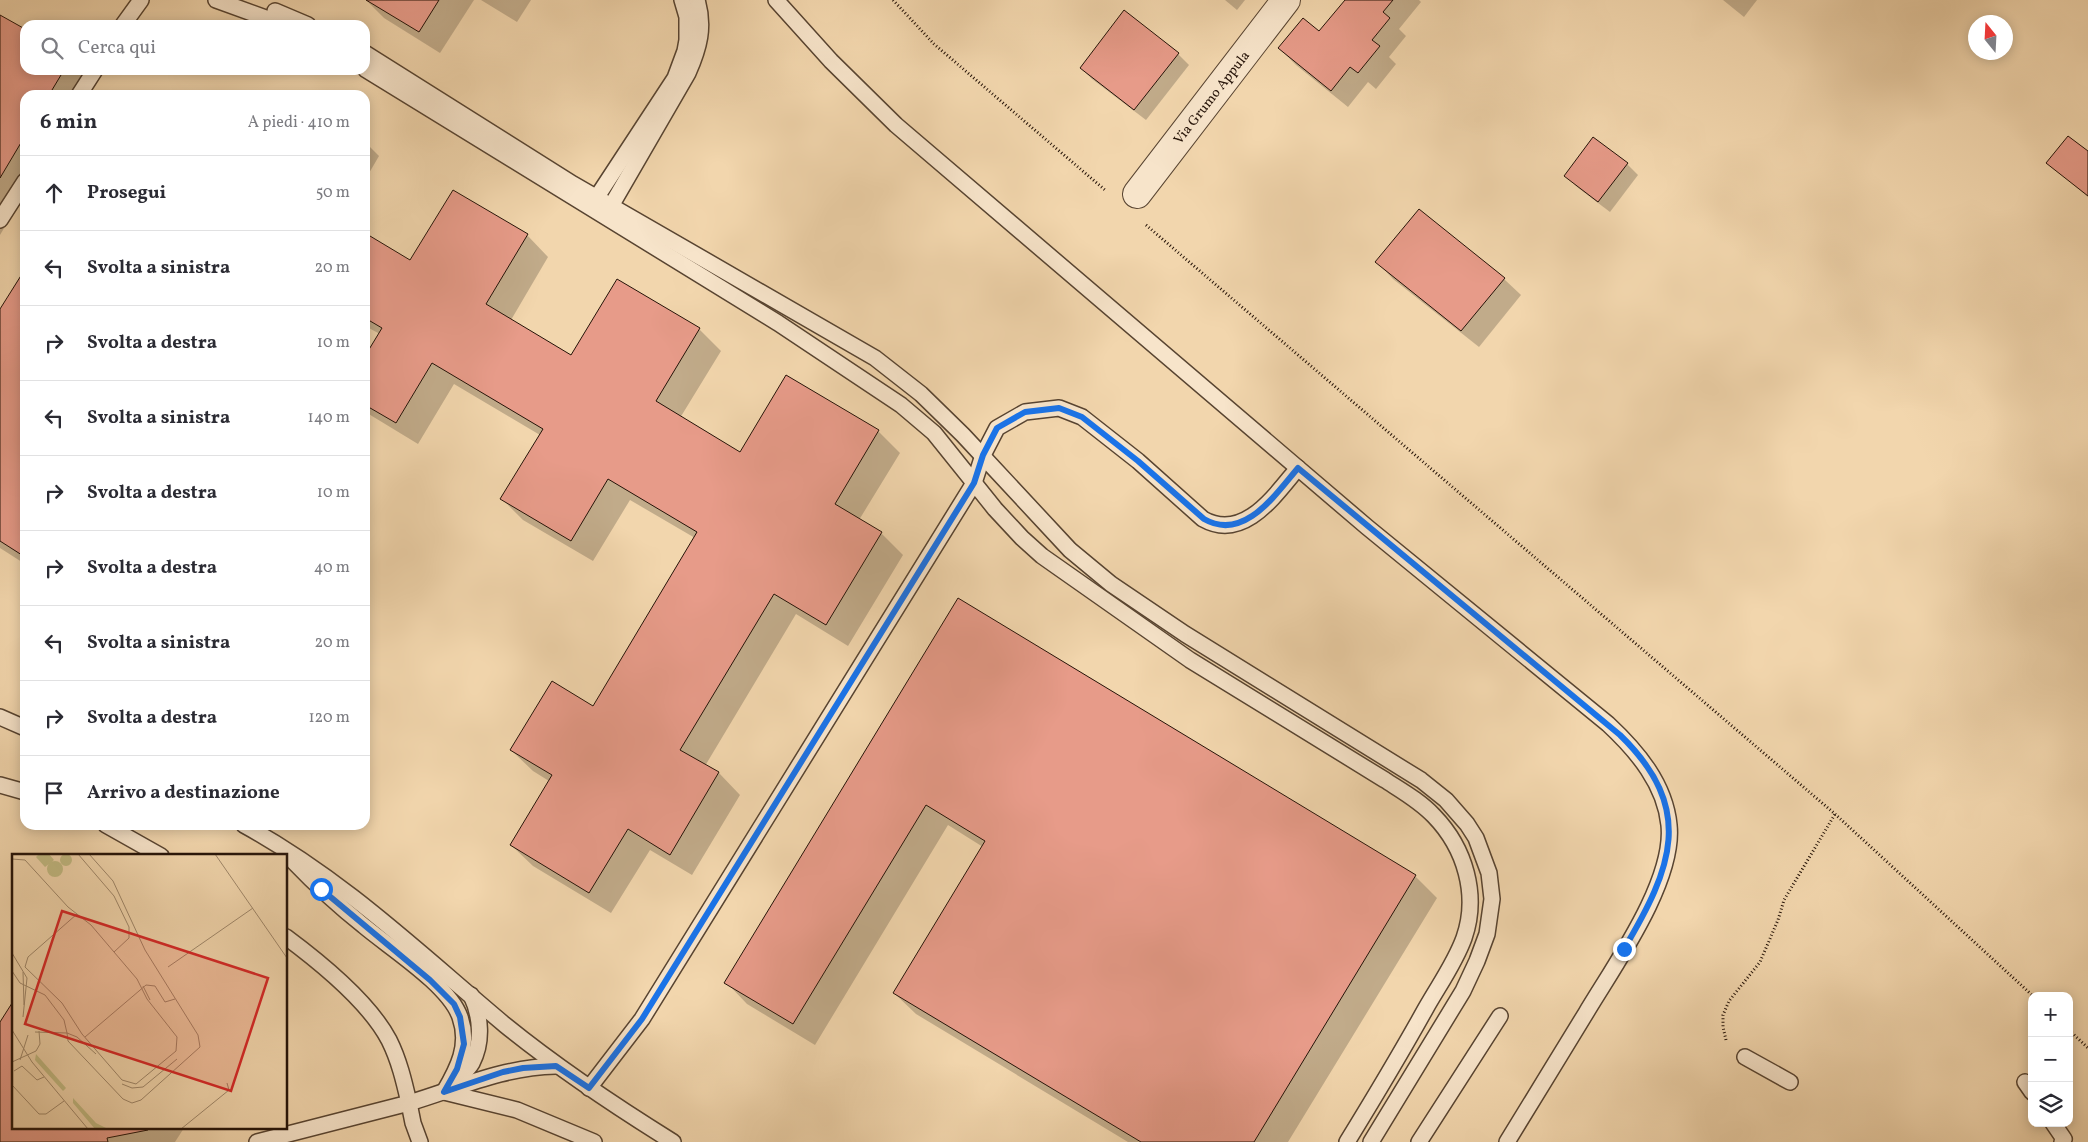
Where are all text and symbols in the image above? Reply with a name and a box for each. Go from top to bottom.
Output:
north arrow [1968,15,2013,60]
search box [20,20,370,75]
icon: search [38,34,66,62]
text: Cerca qui [78,35,156,61]
street label: Via Grumo Appula [1170,47,1255,149]
text: 6 min [40,108,97,137]
text: A piedi · 410 m [248,112,350,134]
icon: ahead [40,179,68,207]
text: Prosegui [87,180,166,206]
text: 50 m [316,182,350,204]
icon: left [40,254,68,282]
text: Svolta a sinistra [87,255,230,281]
text: 20 m [315,257,350,279]
icon: right [40,329,68,357]
text: Svolta a destra [87,330,217,356]
text: 10 m [317,332,350,354]
icon: left [40,404,68,432]
text: Svolta a sinistra [87,405,230,431]
text: 140 m [308,407,350,429]
icon: right [40,479,68,507]
text: Svolta a destra [87,480,217,506]
text: 10 m [317,482,350,504]
icon: right [40,554,68,582]
text: Svolta a destra [87,555,217,581]
text: 40 m [314,557,350,579]
icon: left [40,629,68,657]
text: Svolta a sinistra [87,630,230,656]
text: 20 m [315,632,350,654]
icon: right [40,704,68,732]
text: Svolta a destra [87,705,217,731]
text: 120 m [308,707,350,729]
icon: arrive [40,779,68,807]
text: Arrivo a destinazione [87,780,280,806]
inset map [12,854,288,1130]
route start [310,878,333,901]
route end [1613,938,1636,961]
map controls [2028,992,2073,1127]
button: + [2028,992,2073,1037]
button: − [2028,1037,2073,1082]
button: layers [2028,1082,2073,1127]

